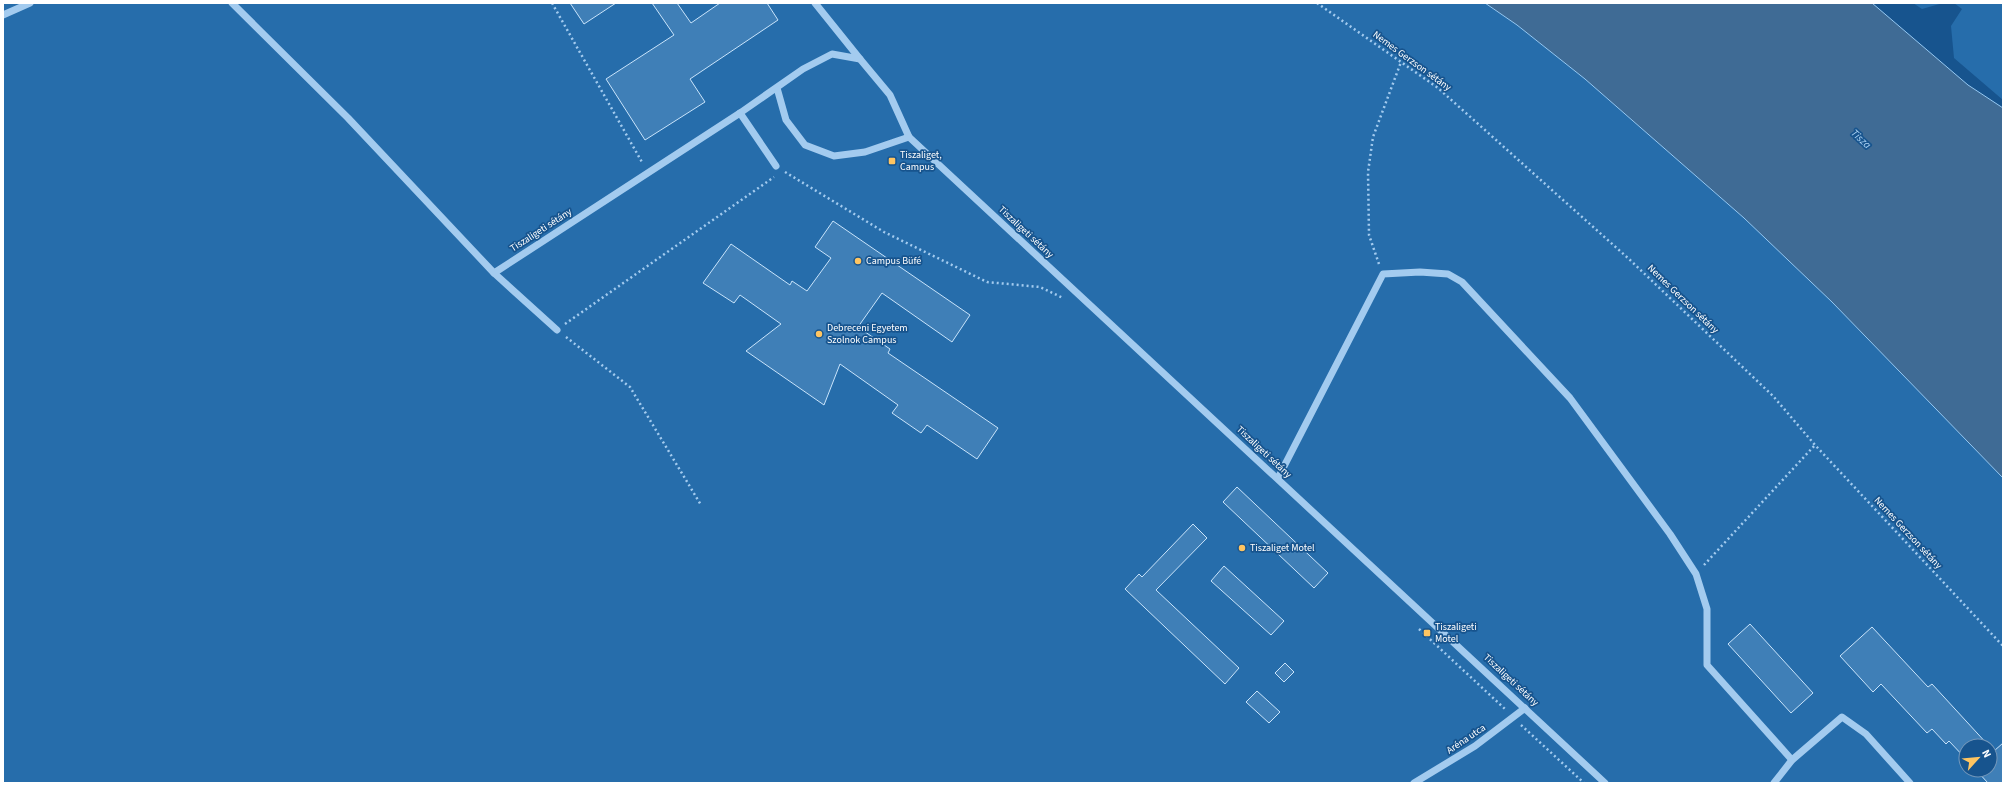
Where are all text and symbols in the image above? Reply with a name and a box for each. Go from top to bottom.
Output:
street label: Nemes Gerzson sétány [1370,28,1454,95]
water label: Tisza [1847,126,1875,152]
place label: Tiszaliget, Campus [900,148,942,174]
marker: Tiszaliget, Campus [887,156,897,166]
street label: Tiszaligeti sétány [995,203,1057,262]
street label: Tiszaligeti sétány [507,205,575,255]
place label: Campus Büfé [866,254,921,268]
marker: Campus Büfé [853,256,863,266]
street label: Nemes Gerzson sétány [1644,261,1722,337]
place label: Debreceni Egyetem Szolnok Campus [827,321,908,347]
marker: Debreceni Egyetem Szolnok Campus [814,329,824,339]
street label: Tiszaligeti sétány [1233,423,1295,482]
street label: Nemes Gerzson sétány [1871,494,1945,572]
place label: Tiszaliget Motel [1250,541,1315,555]
marker: Tiszaliget Motel [1237,543,1247,553]
place label: Tiszaligeti Motel [1435,620,1477,646]
marker: Tiszaligeti Motel [1422,628,1432,638]
street label: Tiszaligeti sétány [1480,651,1542,710]
street label: Aréna utca [1444,721,1488,757]
north arrow [1958,738,1998,778]
text: N [1978,747,1995,760]

